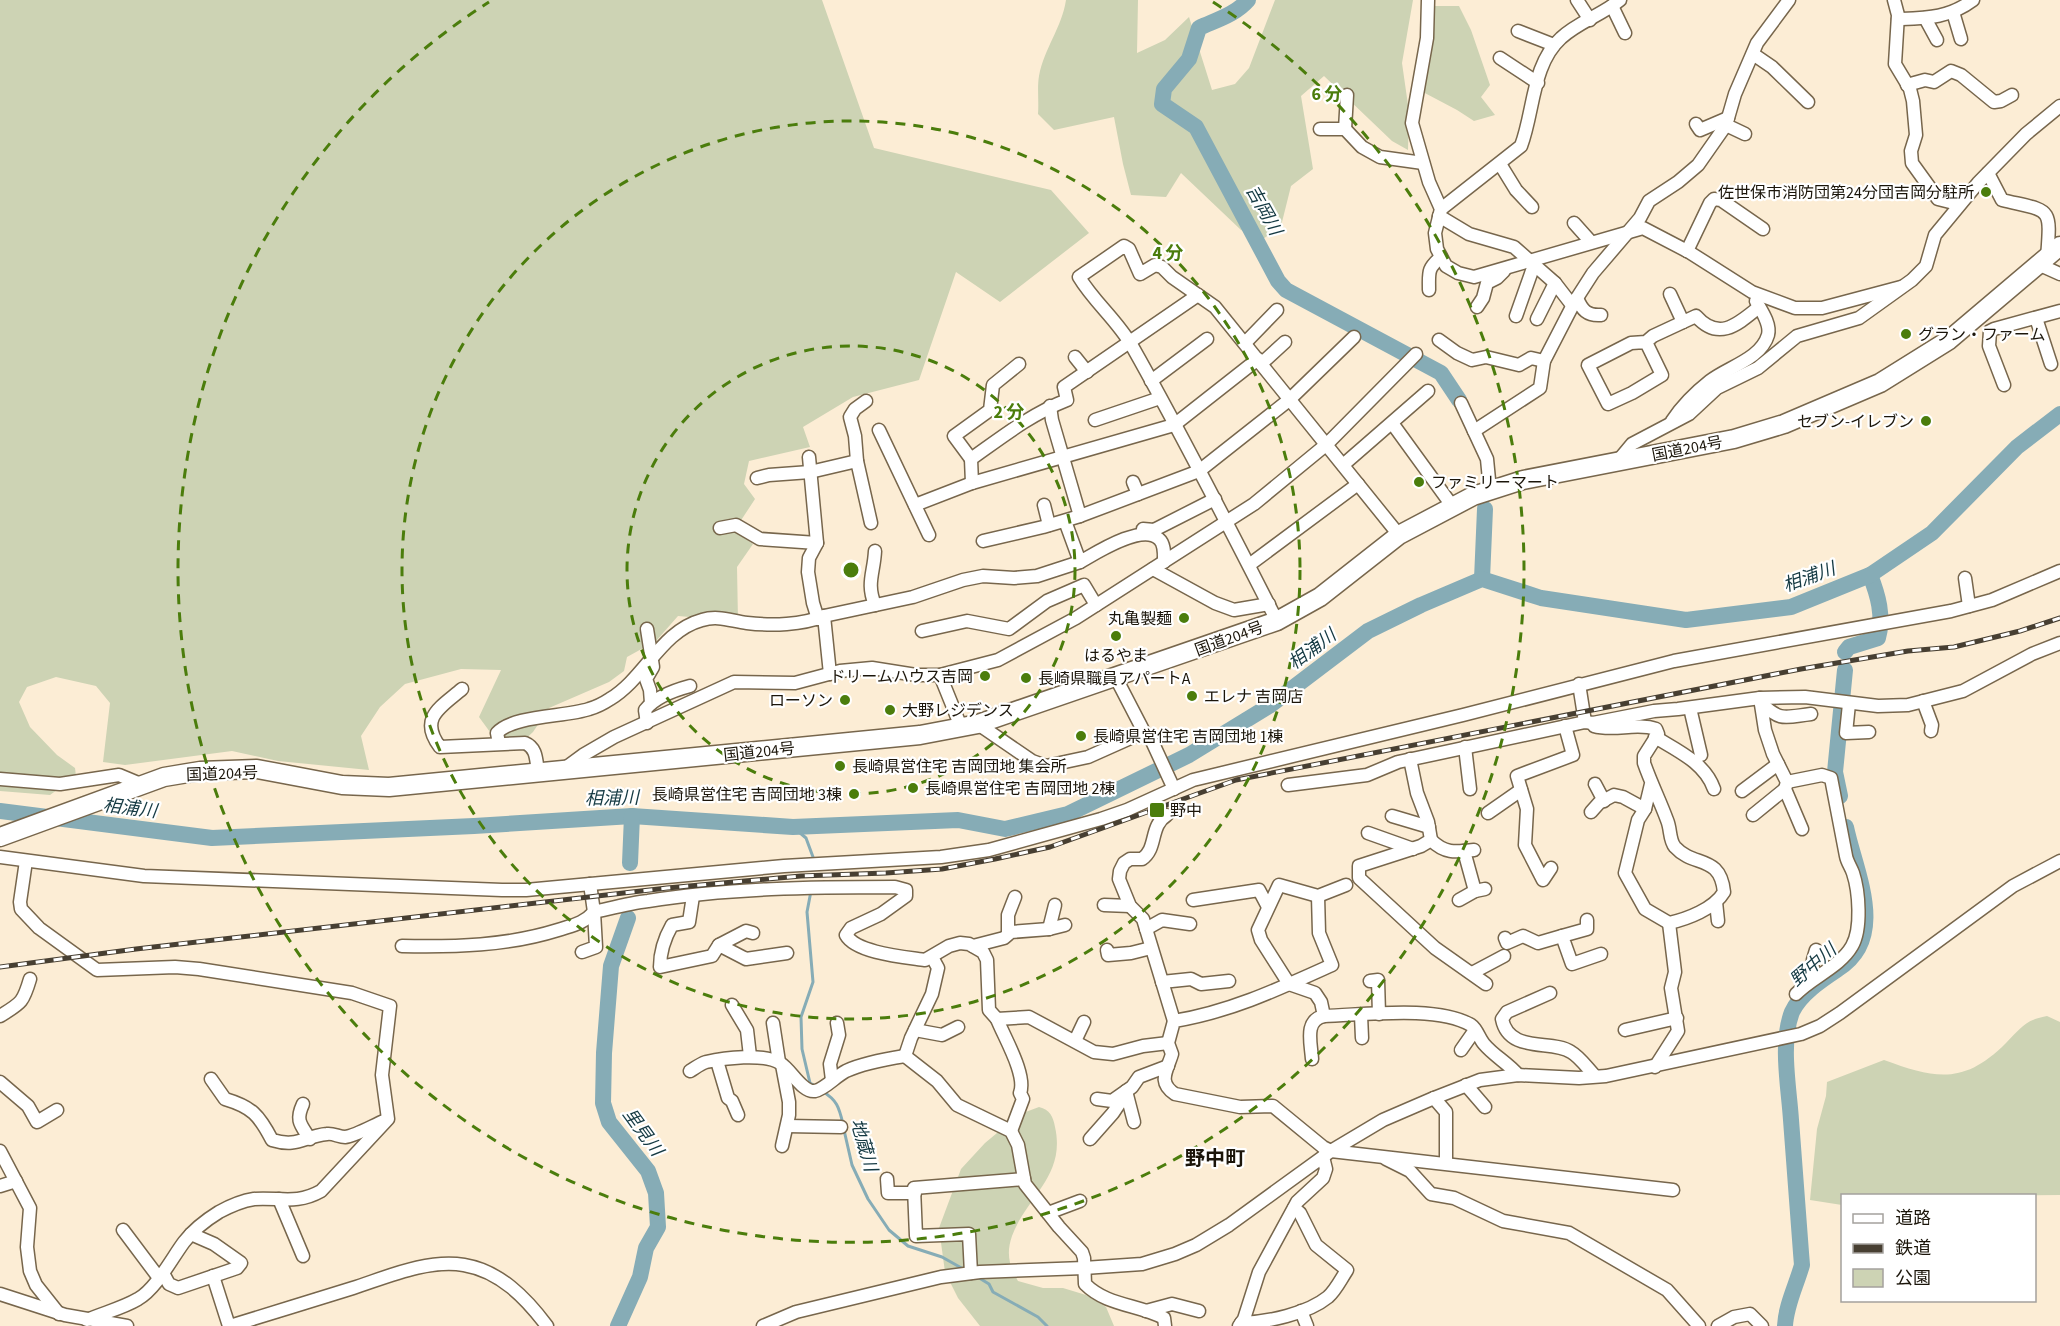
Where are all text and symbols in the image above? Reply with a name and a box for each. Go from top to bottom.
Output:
text: 6 分 [1311,82,1343,107]
water label: 吉岡川 [1240,181,1289,242]
place label: 佐世保市消防団第24分団吉岡分駐所 [1718,182,1974,204]
marker: 佐世保市消防団第24分団吉岡分駐所 [1979,185,1993,199]
text: 4 分 [1152,241,1184,266]
place label: グラン・ファーム [1918,324,2046,346]
marker: グラン・ファーム [1899,327,1913,341]
text: 2 分 [993,400,1025,425]
place label: セブン-イレブン [1797,411,1914,433]
marker: セブン-イレブン [1919,414,1933,428]
street label: 国道204号 [1650,431,1725,467]
place label: ファミリーマート [1431,472,1559,494]
marker: ファミリーマート [1412,475,1426,489]
water label: 相浦川 [1780,556,1841,598]
centre of rings [841,560,861,580]
place label: 丸亀製麺 [1108,608,1172,630]
marker: 丸亀製麺 [1177,611,1191,625]
street label: 国道204号 [1192,616,1267,662]
water label: 相浦川 [1283,622,1343,676]
marker: はるやま [1109,629,1123,643]
place label: はるやま [1084,645,1148,667]
place label: ドリームハウス吉岡 [829,666,973,688]
place label: 長崎県職員アパートA [1038,668,1191,690]
marker: ドリームハウス吉岡 [978,669,992,683]
marker: 長崎県職員アパートA [1019,671,1033,685]
place label: エレナ 吉岡店 [1204,686,1303,708]
marker: エレナ 吉岡店 [1185,689,1199,703]
place label: ローソン [769,690,833,712]
marker: ローソン [838,693,852,707]
place label: 大野レジデンス [902,700,1014,722]
marker: 大野レジデンス [883,703,897,717]
place label: 長崎県営住宅 吉岡団地 1棟 [1093,726,1283,748]
marker: 長崎県営住宅 吉岡団地 1棟 [1074,729,1088,743]
street label: 国道204号 [722,737,796,767]
place label: 長崎県営住宅 吉岡団地 集会所 [852,756,1066,778]
marker: 長崎県営住宅 吉岡団地 集会所 [833,759,847,773]
street label: 国道204号 [186,762,258,786]
place label: 長崎県営住宅 吉岡団地 2棟 [925,778,1115,800]
marker: 長崎県営住宅 吉岡団地 2棟 [906,781,920,795]
place label: 長崎県営住宅 吉岡団地 3棟 [652,784,842,806]
water label: 相浦川 [585,785,641,811]
marker: 長崎県営住宅 吉岡団地 3棟 [847,787,861,801]
water label: 相浦川 [102,793,160,824]
place label: 野中 [1170,800,1202,822]
marker: 野中 [1148,801,1166,819]
water label: 野中川 [1785,937,1843,993]
water label: 里見川 [617,1103,670,1163]
water label: 地蔵川 [844,1116,884,1176]
district label: 野中町 [1185,1145,1245,1173]
legend [1841,1194,2036,1302]
text: 道路 [1895,1206,1931,1231]
text: 鉄道 [1895,1236,1931,1261]
text: 公園 [1895,1266,1931,1291]

